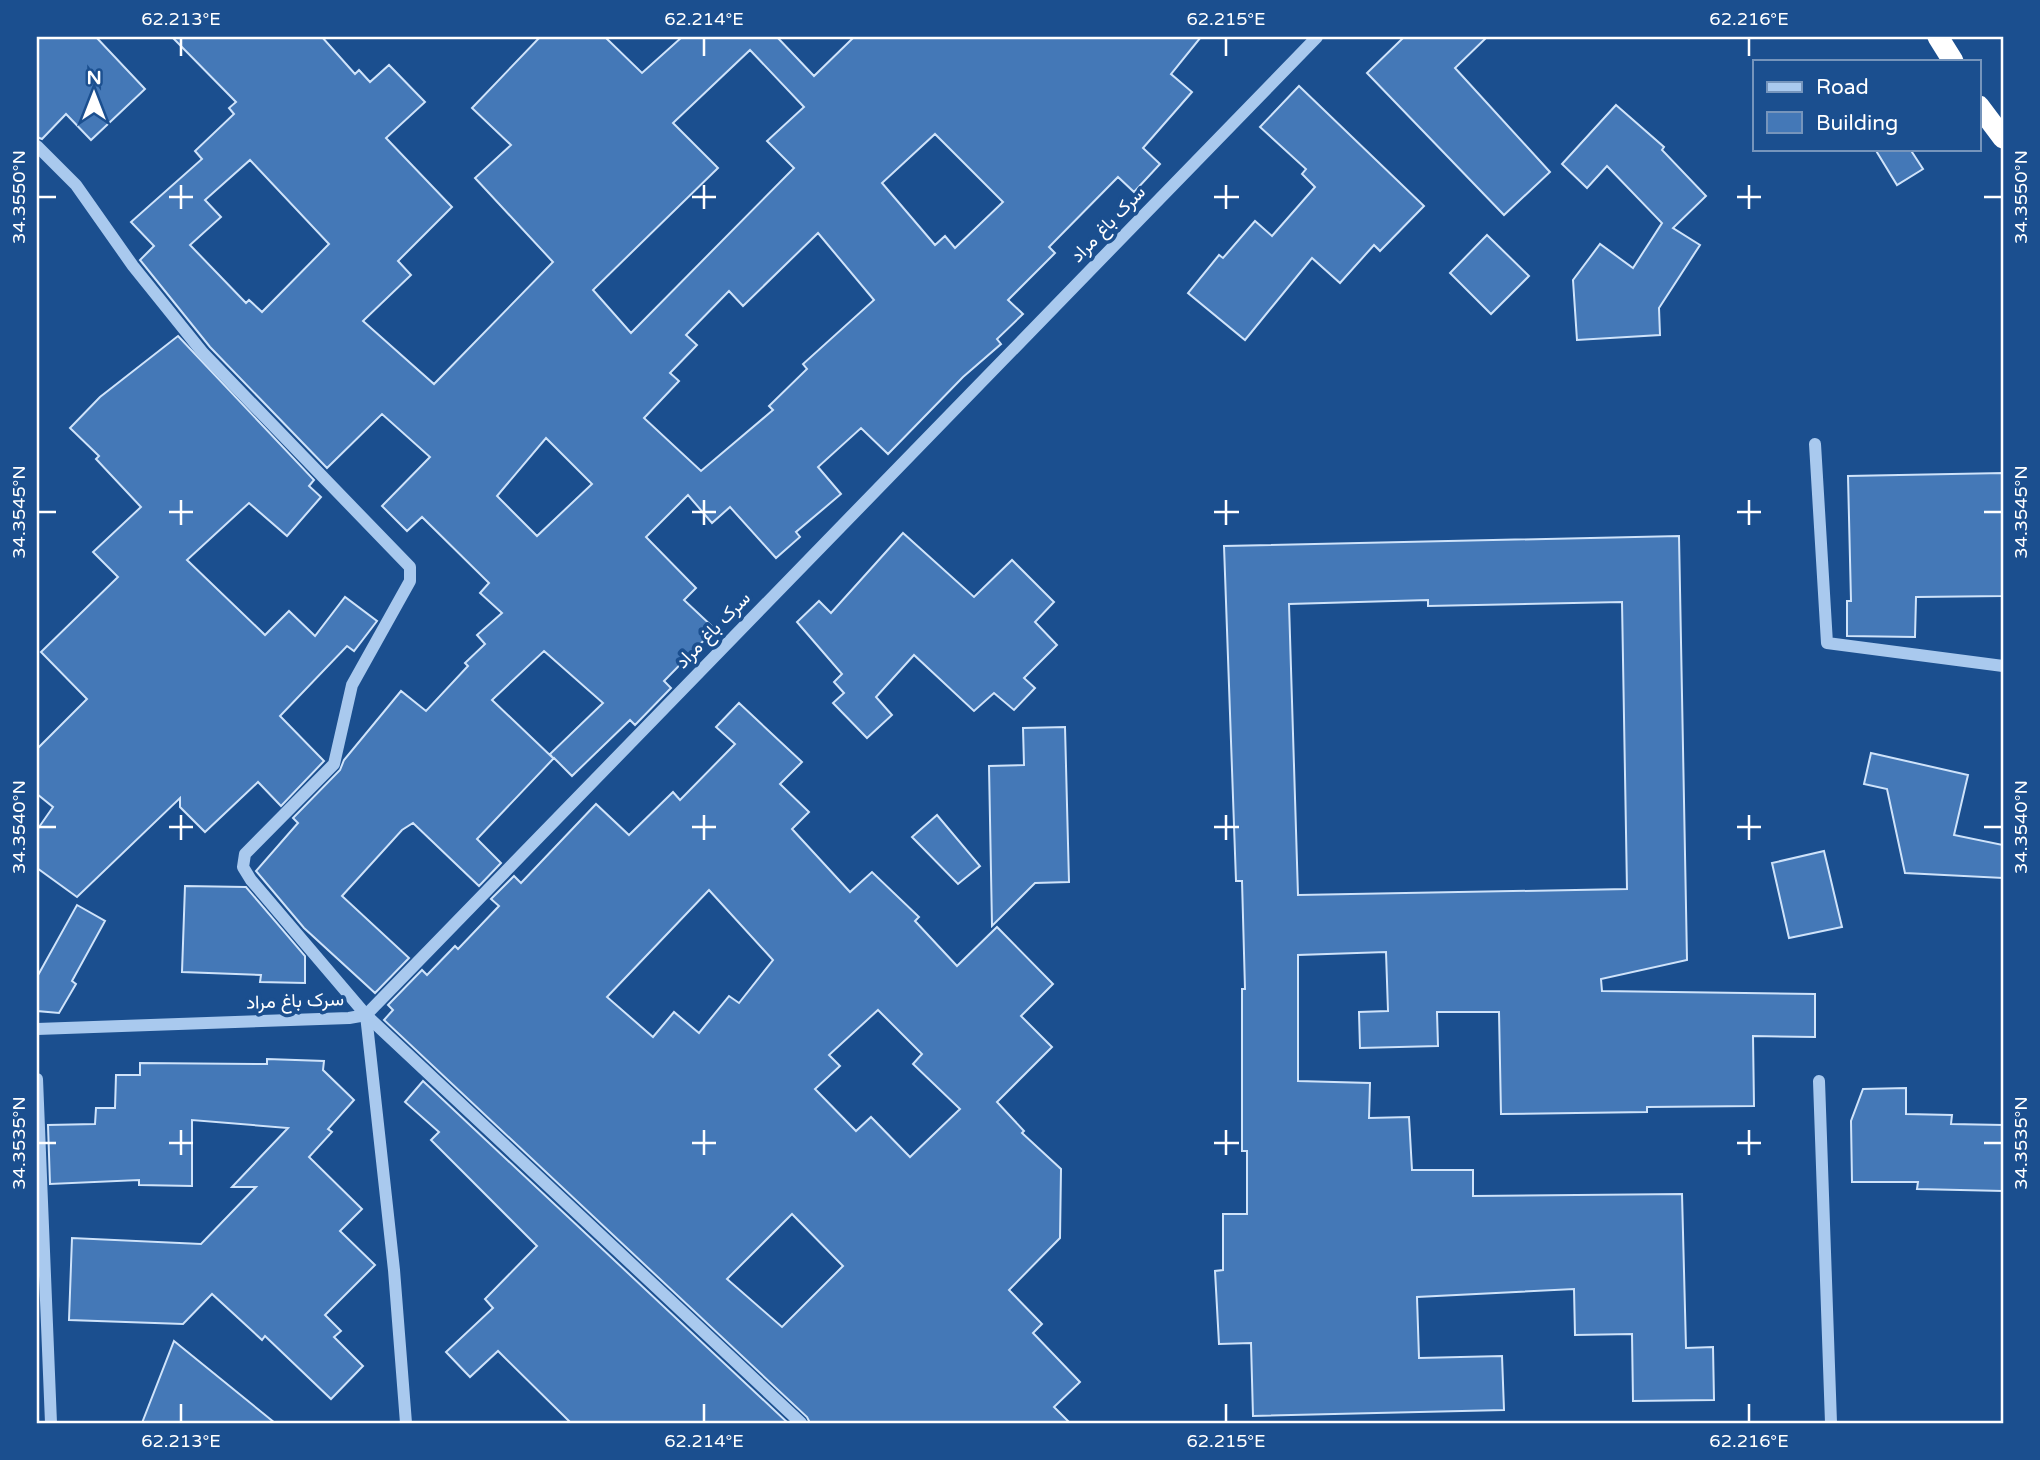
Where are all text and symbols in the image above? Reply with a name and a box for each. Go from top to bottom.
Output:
text: 62.213°E [141,8,221,30]
text: 62.214°E [664,8,744,30]
text: 62.215°E [1186,8,1266,30]
text: 62.216°E [1709,8,1789,30]
north arrow [60,60,130,130]
legend [1753,60,1980,150]
text: N [86,67,102,89]
text: Road [1816,75,1869,100]
text: Building [1816,111,1898,136]
text: 34.3550°N [8,150,30,244]
text: 34.3550°N [2010,150,2032,244]
street label: سرک باغ مراد [1066,181,1151,268]
text: 34.3545°N [8,465,30,559]
text: 34.3545°N [2010,465,2032,559]
street label: سرک باغ مراد [671,587,756,674]
text: 34.3540°N [8,780,30,874]
text: 34.3540°N [2010,780,2032,874]
street label: سرک باغ مراد [246,988,345,1015]
text: 34.3535°N [8,1096,30,1190]
text: 34.3535°N [2010,1096,2032,1190]
text: 62.213°E [141,1430,221,1452]
text: 62.214°E [664,1430,744,1452]
text: 62.215°E [1186,1430,1266,1452]
text: 62.216°E [1709,1430,1789,1452]

